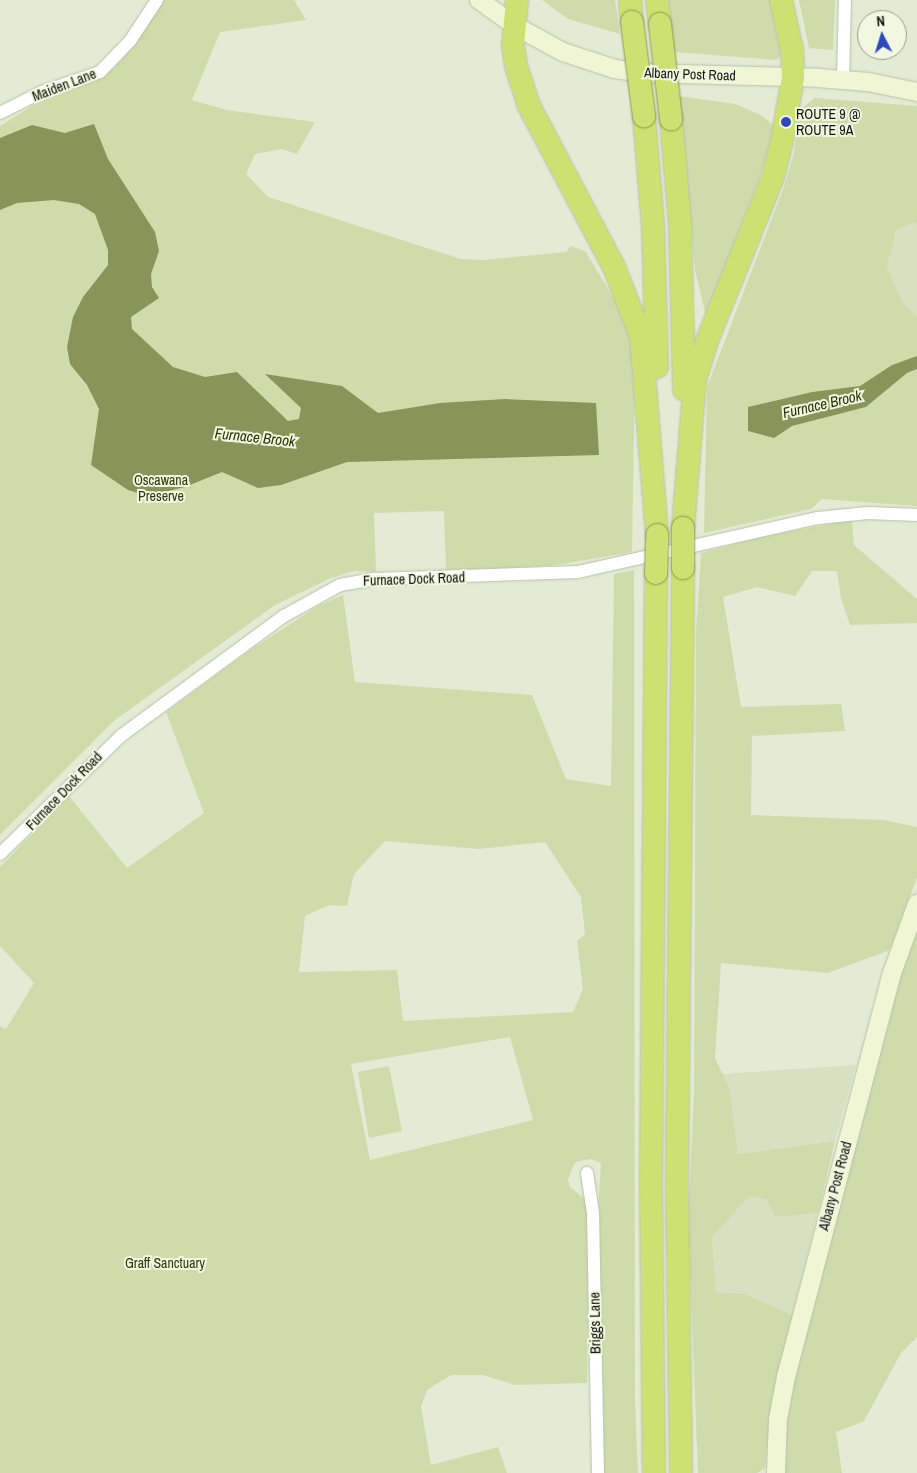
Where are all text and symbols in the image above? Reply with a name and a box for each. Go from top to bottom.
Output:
north arrow [857,10,907,60]
text: N [876,12,886,30]
street label: Albany Post Road [644,64,736,84]
street label: Maiden Lane [30,65,98,105]
place label: ROUTE 9 @ ROUTE 9A [796,106,861,138]
marker: ROUTE 9 @ ROUTE 9A [780,116,792,128]
water label: Furnace Brook [781,386,863,422]
water label: Furnace Brook [214,424,296,450]
park label: Oscawana Preserve [134,472,188,504]
street label: Furnace Dock Road [363,569,465,589]
street label: Furnace Dock Road [22,748,106,834]
street label: Albany Post Road [815,1139,855,1233]
park label: Graff Sanctuary [125,1255,205,1271]
street label: Briggs Lane [586,1292,604,1354]

